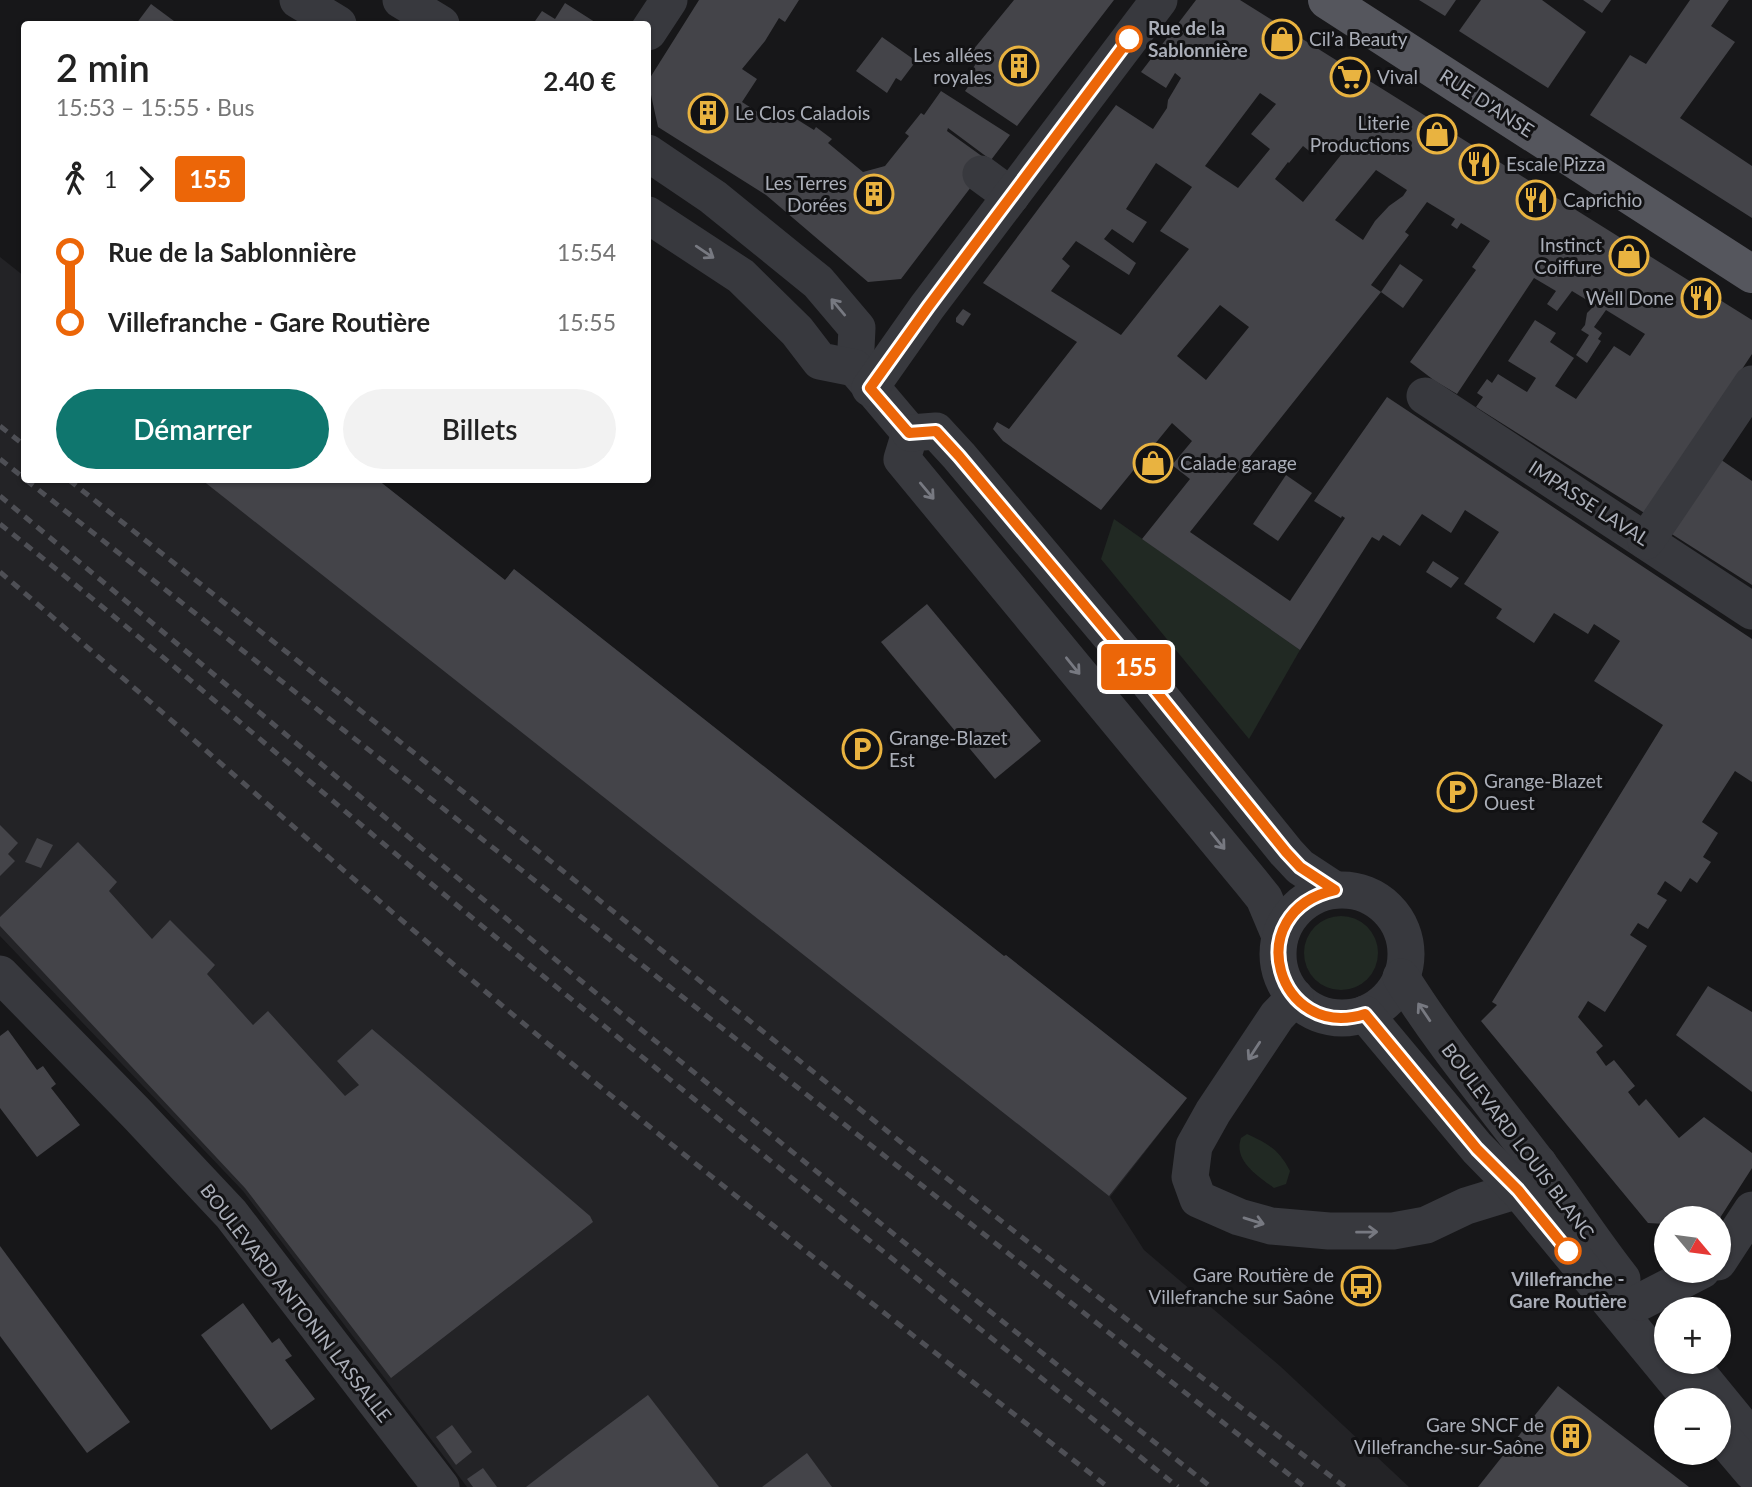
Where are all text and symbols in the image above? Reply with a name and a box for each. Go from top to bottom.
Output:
place label: Rue de la Sablonnière [1148,16,1248,61]
shop icon: Cil’a Beauty [1261,18,1303,60]
marker: Rue de la Sablonnière [1116,26,1142,52]
place label: Cil’a Beauty [1309,27,1408,50]
place label: Les allées royales [913,43,992,88]
text: 2 min [56,44,150,90]
building icon: Les allées royales [998,45,1040,87]
supermarket icon: Vival [1329,56,1371,98]
street label: RUE D'ANSE [1436,64,1539,142]
text: 2.40 € [543,65,616,97]
place label: Vival [1377,65,1418,88]
building icon: Le Clos Caladois [687,92,729,134]
text: 15:53 – 15:55 · Bus [56,93,255,121]
place label: Le Clos Caladois [735,101,870,124]
place label: Literie Productions [1310,111,1410,156]
shop icon: Literie Productions [1416,113,1458,155]
restaurant icon: Escale Pizza [1458,143,1500,185]
place label: Escale Pizza [1506,152,1605,175]
icon: walk [56,160,94,198]
icon: forward [127,160,165,198]
text: 155 [189,164,231,193]
text: 1 [104,165,117,193]
place label: Les Terres Dorées [765,171,847,216]
building icon: Les Terres Dorées [853,173,895,215]
restaurant icon: Caprichio [1515,179,1557,221]
place label: Caprichio [1563,188,1642,211]
place label: Instinct Coiffure [1534,233,1602,278]
shop icon: Instinct Coiffure [1608,235,1650,277]
text: Rue de la Sablonnière [108,236,356,268]
text: 15:54 [557,238,616,266]
one-way arrow [694,245,714,259]
restaurant icon: Well Done [1680,277,1722,319]
place label: Well Done [1586,286,1674,309]
one-way arrow [831,298,846,316]
text: Villefranche - Gare Routière [108,306,430,338]
text: 15:55 [557,308,616,336]
button: Démarrer [56,389,329,469]
button: Billets [343,389,616,469]
shop icon: Calade garage [1132,442,1174,484]
place label: Calade garage [1180,451,1297,474]
street label: IMPASSE LAVAL [1525,455,1654,550]
one-way arrow [919,482,935,500]
line badge: 155 [1096,644,1176,690]
text: 155 [1115,652,1157,681]
one-way arrow [1066,656,1081,674]
place label: Grange-Blazet Est [889,726,1008,771]
parking icon: Grange-Blazet Est [841,728,883,770]
place label: Grange-Blazet Ouest [1484,769,1603,814]
parking icon: Grange-Blazet Ouest [1436,771,1478,813]
one-way arrow [1210,832,1226,850]
one-way arrow [1416,1003,1431,1022]
street label: BOULEVARD LOUIS BLANC [1437,1038,1600,1243]
one-way arrow [1246,1041,1261,1060]
street label: BOULEVARD ANTONIN LASSALLE [196,1179,397,1426]
north arrow [1654,1206,1731,1283]
map controls [1654,1206,1731,1465]
one-way arrow [1243,1216,1265,1229]
one-way arrow [1355,1225,1378,1239]
marker: Villefranche - Gare Routière [1555,1238,1581,1264]
place label: Gare Routière de Villefranche sur Saône [1148,1263,1334,1308]
bus stop icon: Gare Routière de Villefranche sur Saône [1340,1265,1382,1307]
place label: Villefranche - Gare Routière [1509,1267,1627,1312]
button: + [1654,1297,1731,1374]
button: − [1654,1388,1731,1465]
place label: Gare SNCF de Villefranche-sur-Saône [1354,1413,1544,1458]
building icon: Gare SNCF de Villefranche-sur-Saône [1550,1415,1592,1457]

